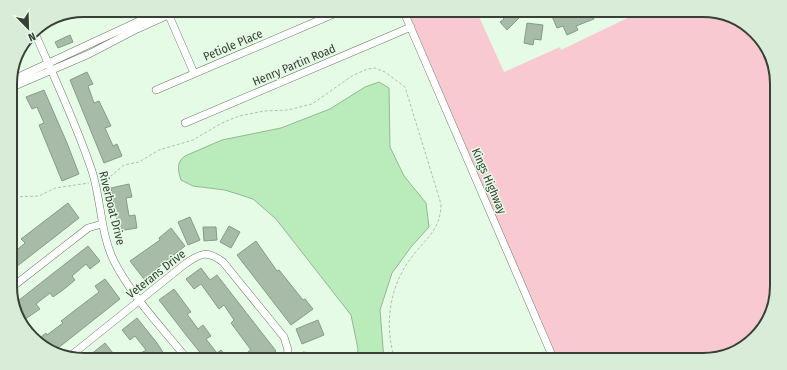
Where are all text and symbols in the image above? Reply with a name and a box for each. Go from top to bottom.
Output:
north arrow [8,8,48,48]
street label: Petiole Place [201,26,265,64]
text: N [26,29,37,44]
street label: Henry Partin Road [250,41,338,89]
street label: Kings Highway [469,146,509,217]
street label: Riverboat Drive [96,170,128,246]
street label: Veterans Drive [124,247,188,301]

